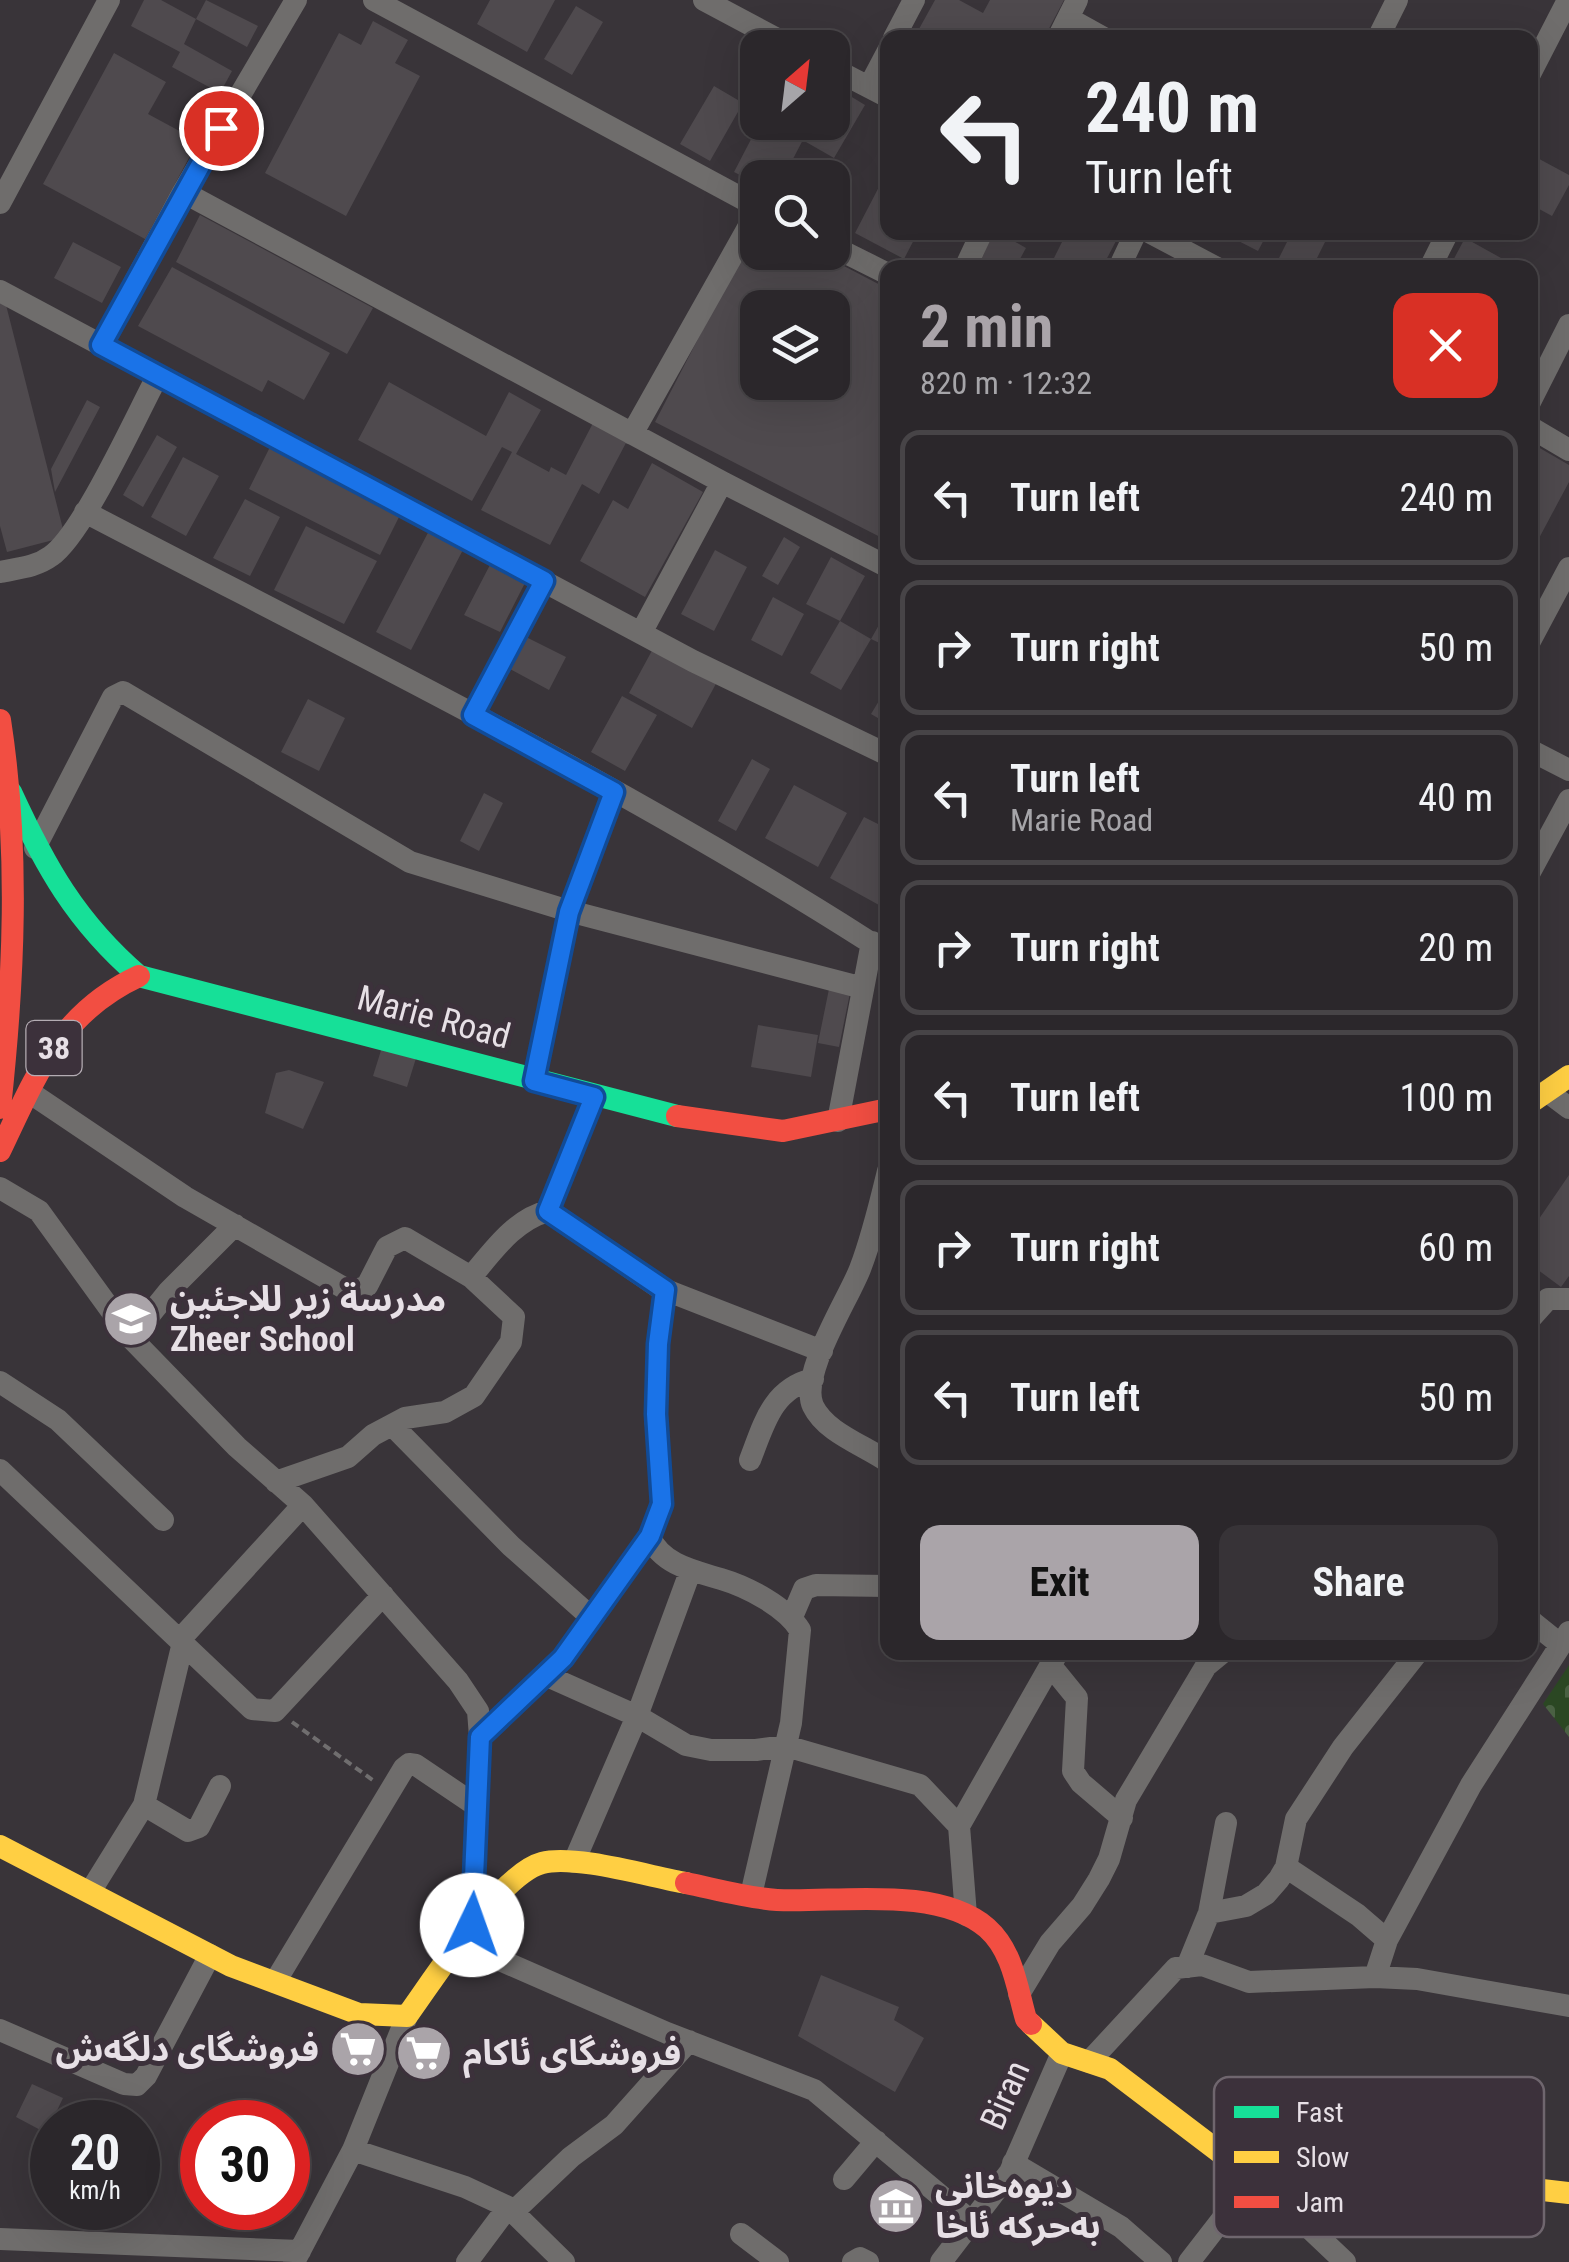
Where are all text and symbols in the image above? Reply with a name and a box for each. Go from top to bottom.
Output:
north arrow [740,30,850,140]
map controls [740,30,850,400]
text: 240 m [1085,67,1259,149]
icon: left [920,70,1050,200]
pin [179,86,264,171]
icon: arrive [194,101,249,156]
text: Turn left [1085,151,1233,204]
button: search [740,160,850,270]
button: layers [740,290,850,400]
text: 2 min [920,291,1053,362]
button: close [1393,293,1498,398]
text: 820 m · 12:32 [920,364,1092,402]
icon: left [925,470,980,525]
text: Turn left [1010,476,1140,520]
text: 240 m [1399,476,1493,520]
icon: right [925,620,980,675]
text: Turn right [1010,626,1160,670]
text: 50 m [1418,626,1493,670]
text: Turn left [1010,757,1140,801]
icon: left [925,770,980,825]
text: 40 m [1418,776,1493,820]
text: Marie Road [1010,801,1153,839]
icon: right [925,920,980,975]
text: Turn right [1010,926,1160,970]
text: 20 m [1418,926,1493,970]
street label: Marie Road [353,977,515,1058]
road number: 38 [27,1021,82,1075]
icon: left [925,1070,980,1125]
text: Turn left [1010,1076,1140,1120]
text: 100 m [1399,1076,1493,1120]
icon: right [925,1220,980,1275]
text: Turn right [1010,1226,1160,1270]
text: 60 m [1418,1226,1493,1270]
place label: مدرسة زير للاجئين Zheer School [170,1279,446,1360]
school or university icon: مدرسة زير للاجئين Zheer School [101,1289,161,1349]
icon: left [925,1370,980,1425]
text: Turn left [1010,1376,1140,1420]
text: 50 m [1418,1376,1493,1420]
button: Exit [920,1525,1199,1640]
button: Share [1219,1525,1498,1640]
position arrow [420,1873,524,1977]
supermarket icon: فروشگای دلگه‌ش [328,2019,388,2079]
supermarket icon: فروشگای ئاکام [394,2023,454,2083]
place label: فروشگای دلگه‌ش [56,2029,319,2070]
place label: فروشگای ئاکام [463,2033,681,2079]
street label: Biran [972,2055,1039,2136]
legend [1214,2077,1544,2237]
text: Fast [1296,2096,1343,2129]
speed limit sign: 30 [180,2100,310,2230]
text: 20 [70,2124,120,2182]
text: Slow [1296,2141,1349,2174]
place label: دیوەخانی بەحرکە ئاخا [935,2166,1101,2247]
text: km/h [69,2176,121,2205]
museum icon: دیوەخانی بەحرکە ئاخا [866,2176,926,2236]
text: Jam [1296,2186,1344,2219]

